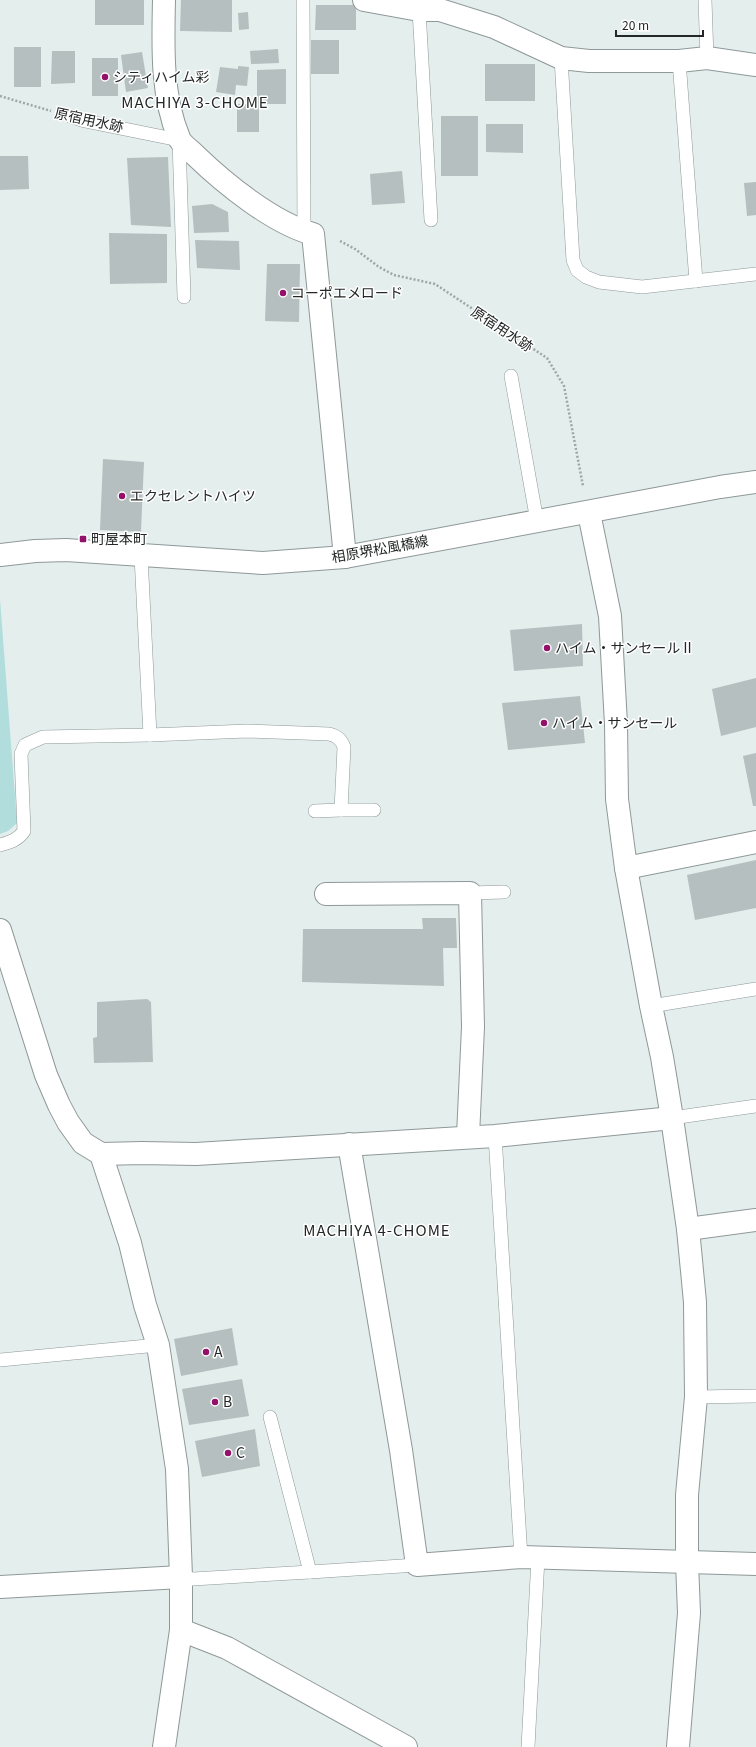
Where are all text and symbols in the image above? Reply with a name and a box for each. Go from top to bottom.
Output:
scale bar [616,12,703,38]
text: 20 m [622,16,649,33]
place label: シティハイム彩 [113,66,210,86]
marker: シティハイム彩 [100,72,110,82]
district label: MACHIYA 3-CHOME [121,91,269,112]
street label: 原宿用水跡 [53,102,126,136]
place label: コーポエメロード [291,282,403,302]
marker: コーポエメロード [278,288,288,298]
street label: 原宿用水跡 [468,301,537,356]
place label: エクセレントハイツ [130,485,256,505]
marker: エクセレントハイツ [117,491,127,501]
place label: 町屋本町 [91,528,147,548]
street label: 相原堺松風橋線 [330,530,430,566]
marker: 町屋本町 [78,534,88,544]
place label: ハイム・サンセールⅡ [555,637,694,657]
marker: ハイム・サンセールⅡ [542,643,552,653]
place label: ハイム・サンセール [552,712,677,732]
marker: ハイム・サンセール [539,718,549,728]
district label: MACHIYA 4-CHOME [303,1219,451,1240]
place label: A [214,1341,223,1361]
marker: A [201,1347,211,1357]
place label: B [223,1391,232,1411]
marker: B [210,1397,220,1407]
place label: C [236,1442,245,1462]
marker: C [223,1448,233,1458]

